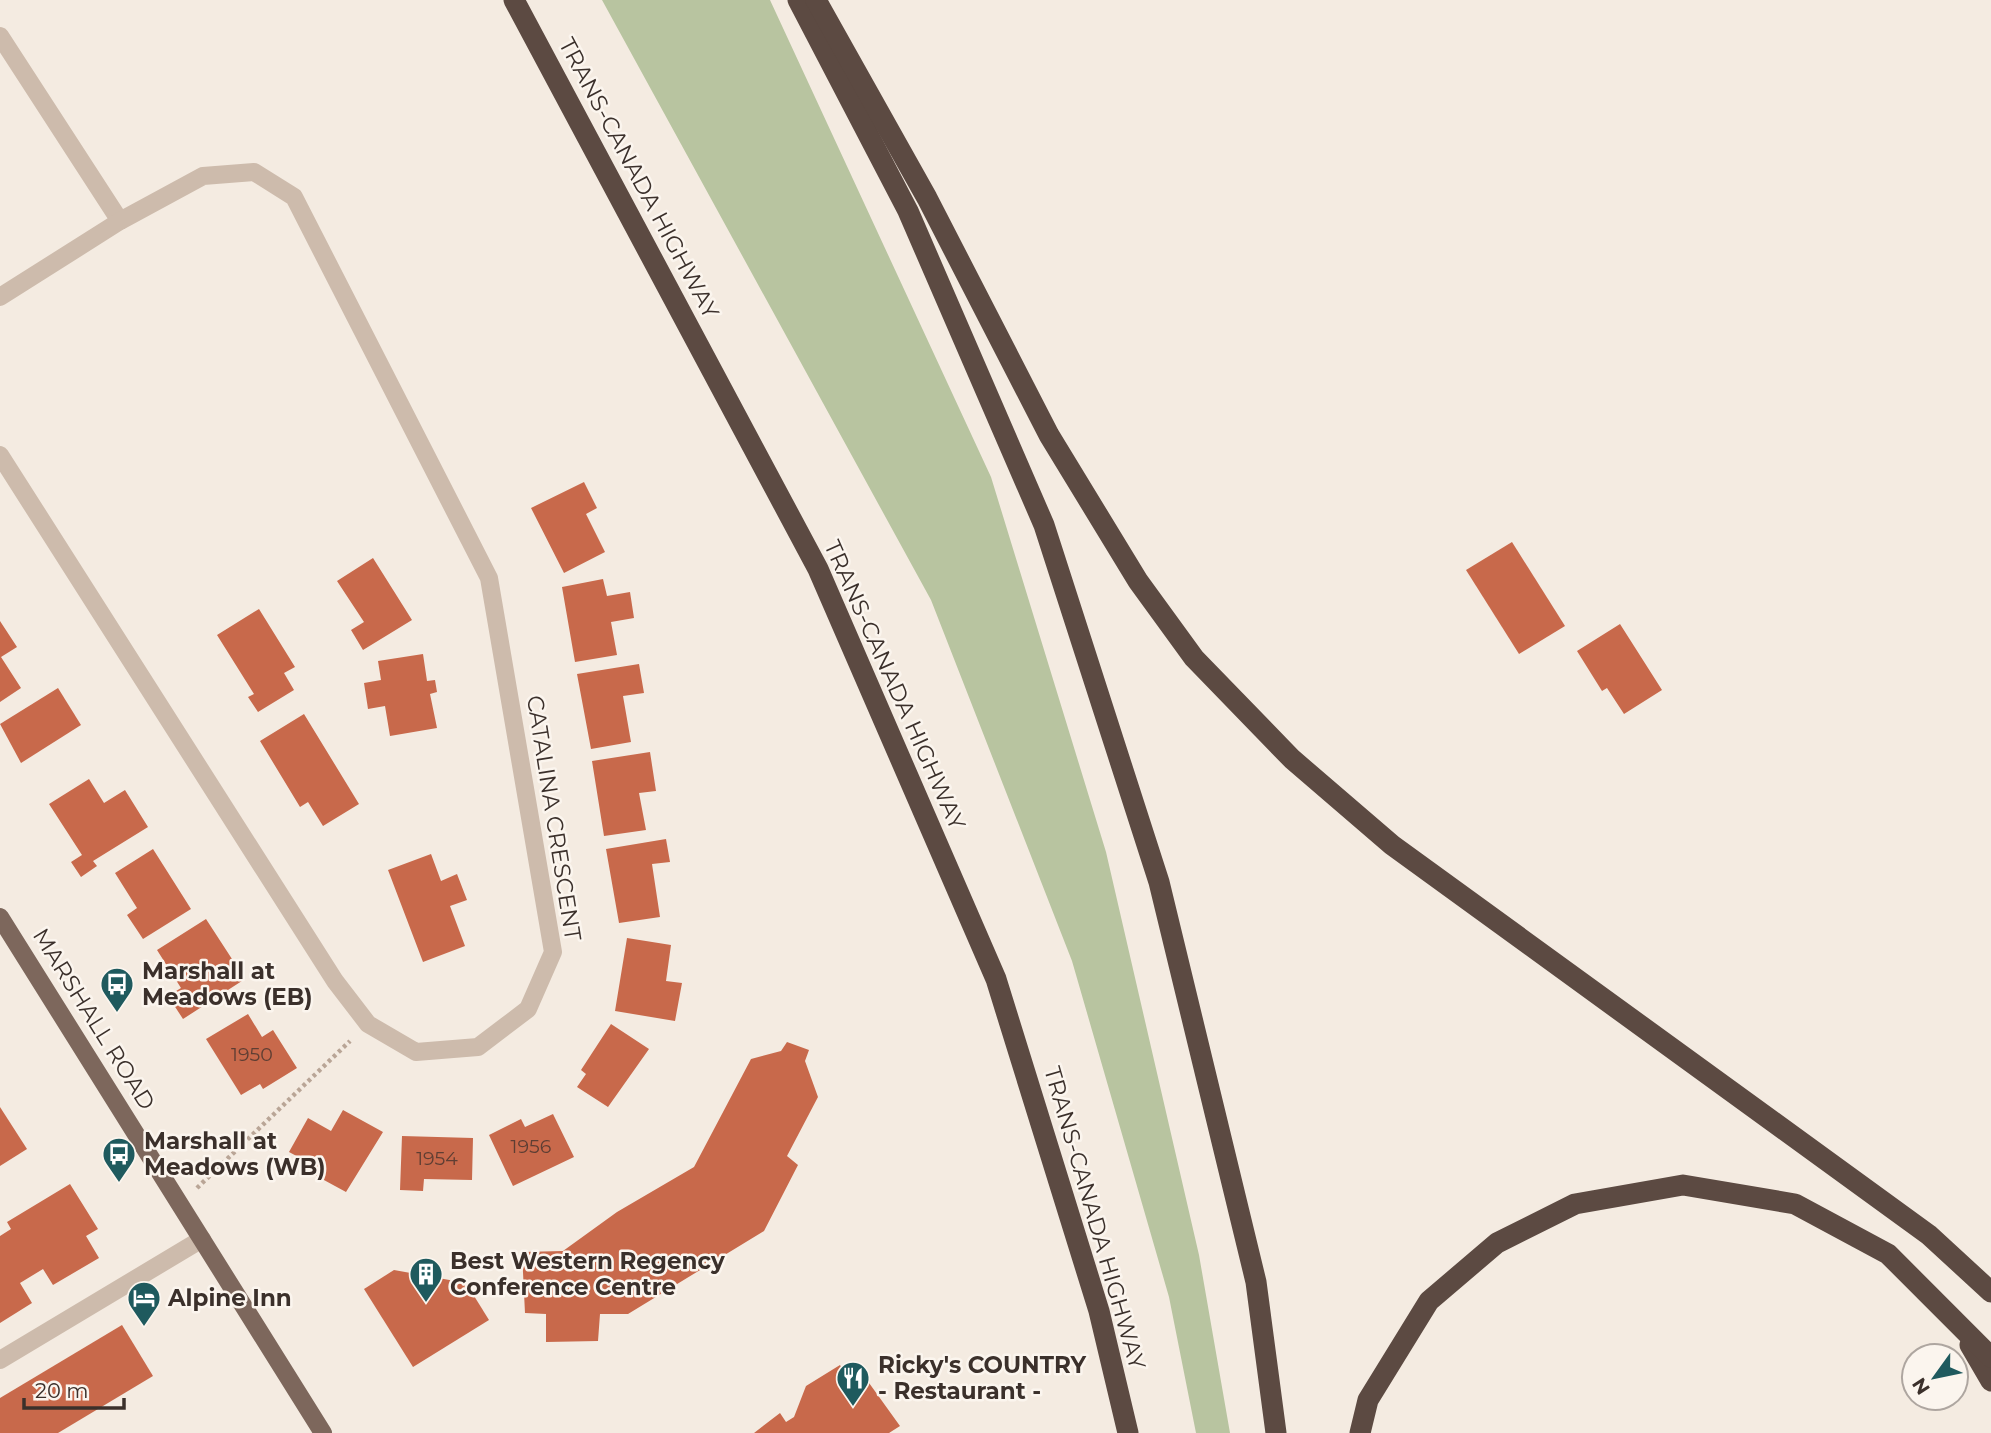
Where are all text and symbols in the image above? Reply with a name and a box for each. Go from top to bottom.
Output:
street label: TRANS-CANADA HIGHWAY [553,33,725,324]
street label: TRANS-CANADA HIGHWAY [818,536,972,834]
street label: CATALINA CRESCENT [521,693,587,944]
street label: MARSHALL ROAD [27,923,161,1115]
place label: Marshall at Meadows (EB) [142,957,313,1011]
bus stop icon: Marshall at Meadows (EB) [98,965,136,1014]
house number: 1950 [231,1043,273,1066]
street label: TRANS-CANADA HIGHWAY [1038,1063,1152,1373]
place label: Marshall at Meadows (WB) [144,1127,326,1181]
bus stop icon: Marshall at Meadows (WB) [100,1135,138,1184]
house number: 1956 [511,1135,551,1158]
house number: 1954 [416,1147,458,1170]
place label: Best Western Regency Conference Centre [450,1247,725,1301]
building icon: Best Western Regency Conference Centre [407,1255,445,1304]
hotel icon: Alpine Inn [125,1279,163,1328]
place label: Alpine Inn [167,1284,292,1312]
north arrow [1900,1342,1970,1412]
place label: Ricky's COUNTRY - Restaurant - [878,1351,1087,1405]
restaurant icon: Ricky's COUNTRY - Restaurant - [834,1359,872,1408]
scale bar [24,1366,124,1410]
text: N [1907,1373,1935,1399]
text: 20 m [35,1378,89,1403]

